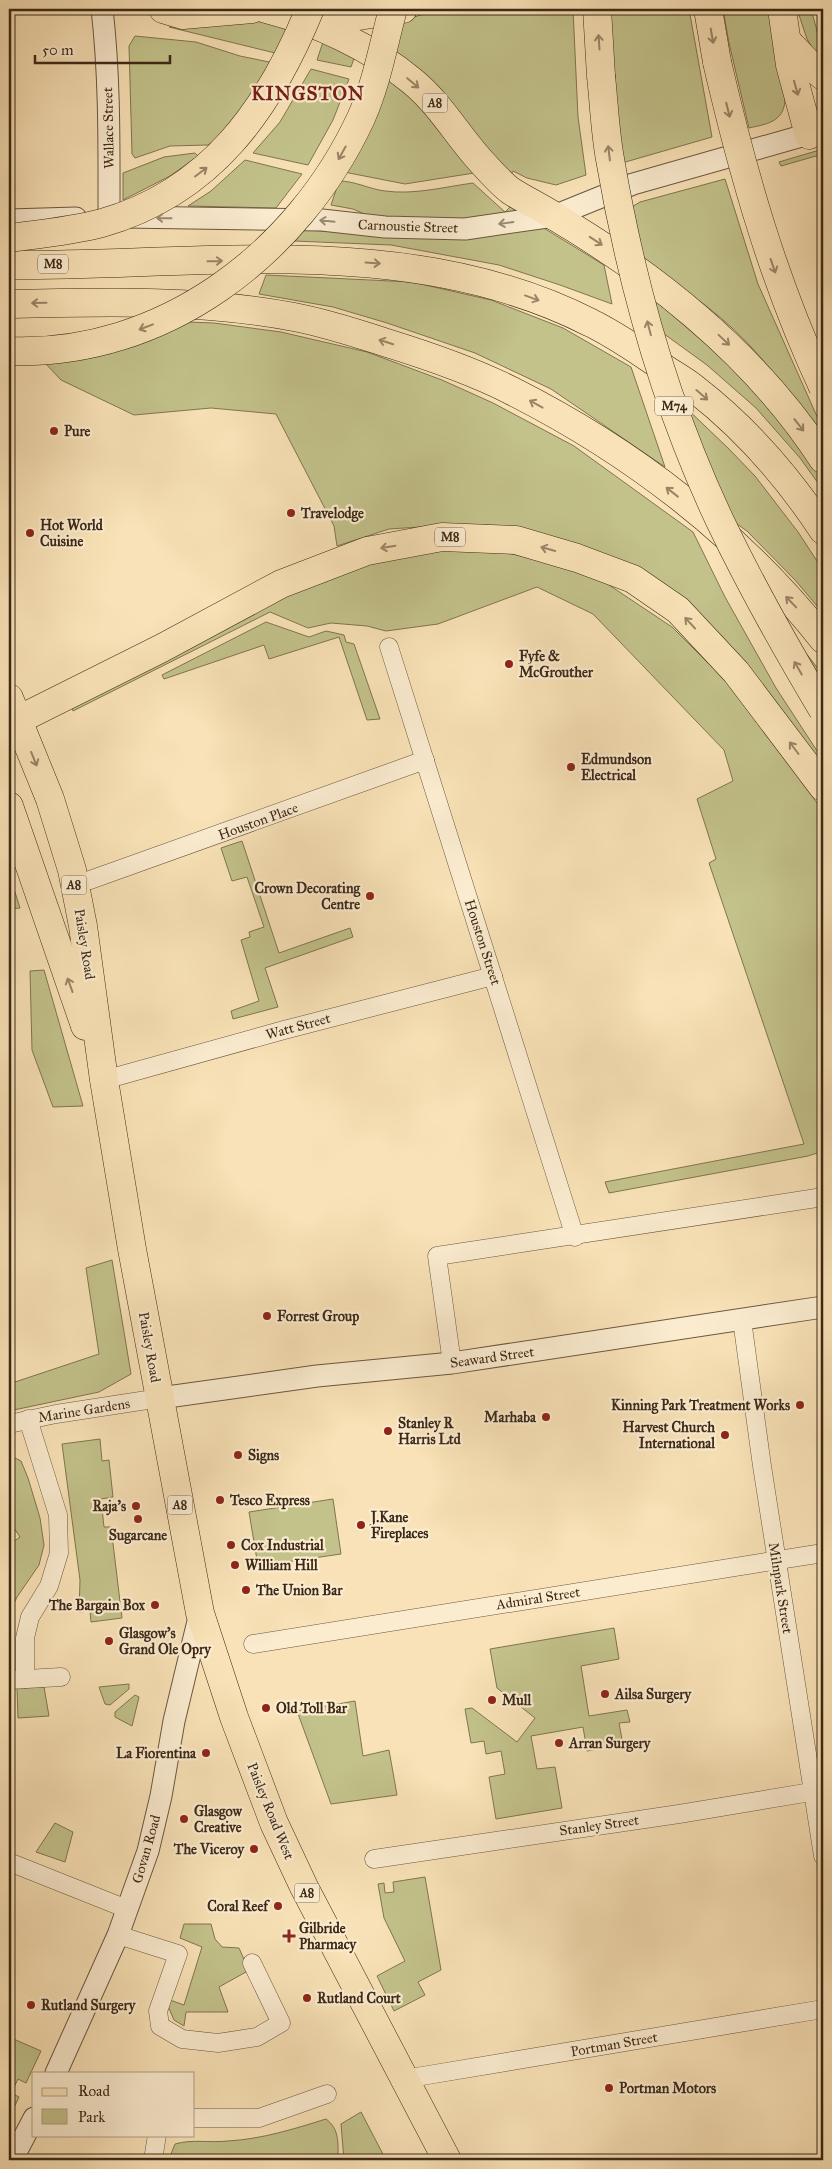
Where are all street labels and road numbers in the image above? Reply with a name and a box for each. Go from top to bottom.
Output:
street label: Wallace Street [99,87,118,169]
road number: A8 [422,94,448,112]
street label: Carnoustie Street [358,216,458,237]
road number: M8 [38,254,68,274]
road number: M74 [655,396,693,416]
road number: M8 [435,528,465,546]
street label: Houston Place [216,799,301,844]
road number: A8 [62,876,86,894]
street label: Houston Street [461,897,504,987]
street label: Paisley Road [71,907,98,981]
street label: Watt Street [264,1010,332,1043]
street label: Paisley Road [135,1310,164,1384]
street label: Seaward Street [449,1343,535,1372]
street label: Marine Gardens [37,1395,131,1426]
road number: A8 [168,1496,192,1514]
street label: Milnpark Street [765,1541,796,1635]
street label: Admiral Street [494,1583,581,1614]
street label: Paisley Road West [243,1760,298,1862]
street label: Stanley Street [558,1811,640,1840]
street label: Govan Road [129,1813,164,1885]
road number: A8 [294,1884,320,1902]
street label: Portman Street [569,2028,659,2061]

